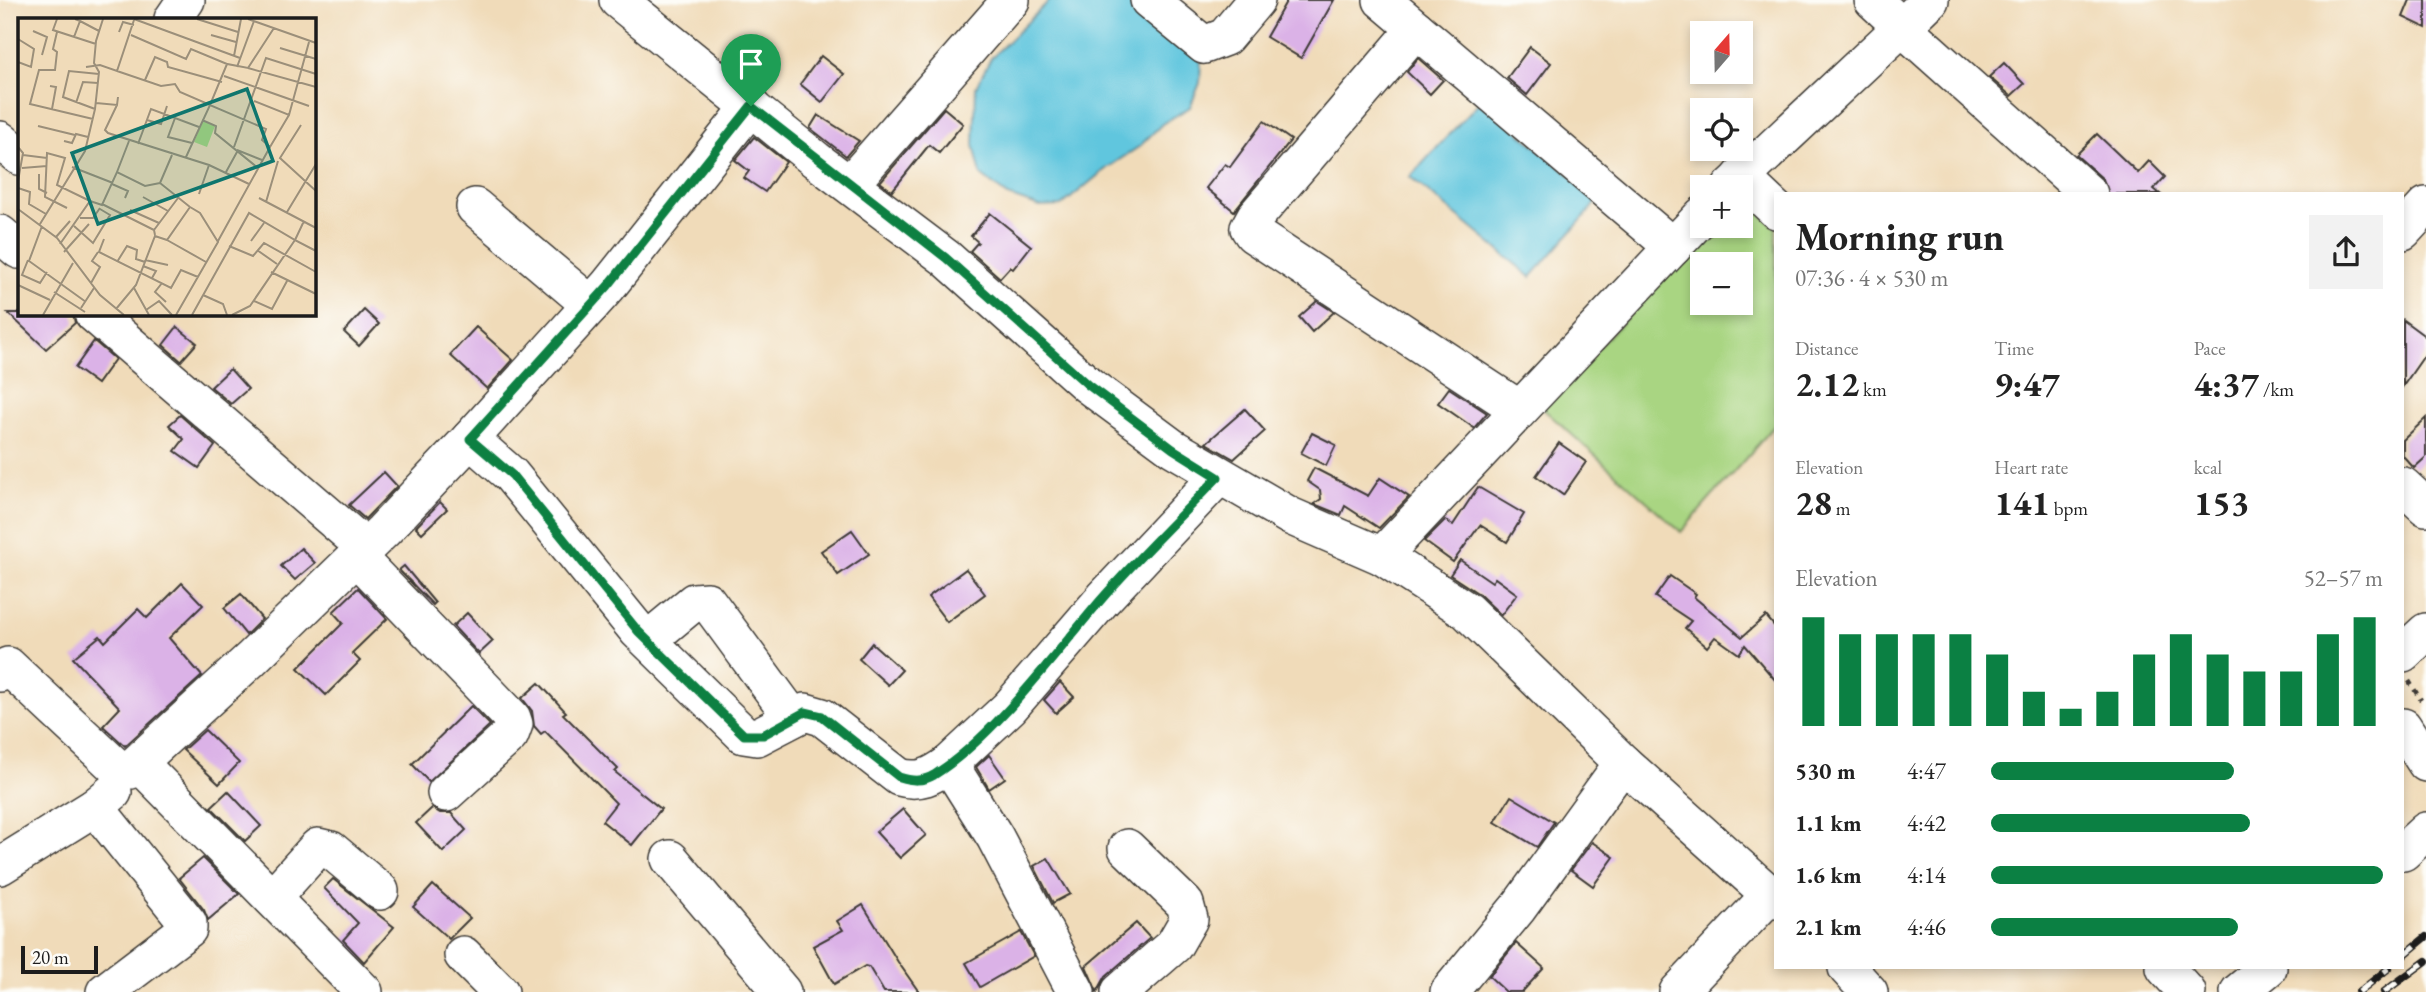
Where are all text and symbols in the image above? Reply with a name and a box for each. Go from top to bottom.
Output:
inset map [18,18,315,315]
north arrow [1690,21,1754,84]
map controls [1690,21,1753,315]
pin [721,34,781,106]
icon: arrive [732,45,770,83]
button: locate [1690,98,1753,161]
button: + [1690,175,1753,238]
text: Morning run [1795,212,2004,261]
button: share [2309,215,2383,289]
button: − [1690,252,1753,315]
text: 07:36 · 4 × 530 m [1795,263,1948,293]
text: Distance [1795,336,1858,361]
text: Time [1994,336,2034,361]
text: Pace [2194,336,2226,361]
text: 2.12 [1795,361,1859,406]
text: 9:47 [1994,361,2060,406]
text: 4:37 [2194,361,2259,406]
text: km [1859,377,1887,402]
text: /km [2259,377,2294,402]
text: Elevation [1795,455,1863,480]
text: Heart rate [1994,455,2068,480]
text: kcal [2194,455,2222,480]
text: 28 [1795,480,1832,525]
text: 141 [1994,480,2050,525]
text: 153 [2194,480,2249,525]
text: m [1832,496,1851,521]
text: bpm [2050,496,2088,521]
text: Elevation [1795,563,1878,593]
text: 52–57 m [2304,563,2383,593]
text: 530 m [1795,756,1856,786]
text: 4:47 [1907,756,1946,786]
text: 1.1 km [1795,808,1862,838]
text: 4:42 [1907,808,1946,838]
text: 1.6 km [1795,860,1862,890]
text: 4:14 [1907,860,1946,890]
text: 2.1 km [1795,912,1862,942]
text: 4:46 [1907,912,1946,942]
scale bar [21,943,98,975]
text: 20 m [32,945,69,970]

